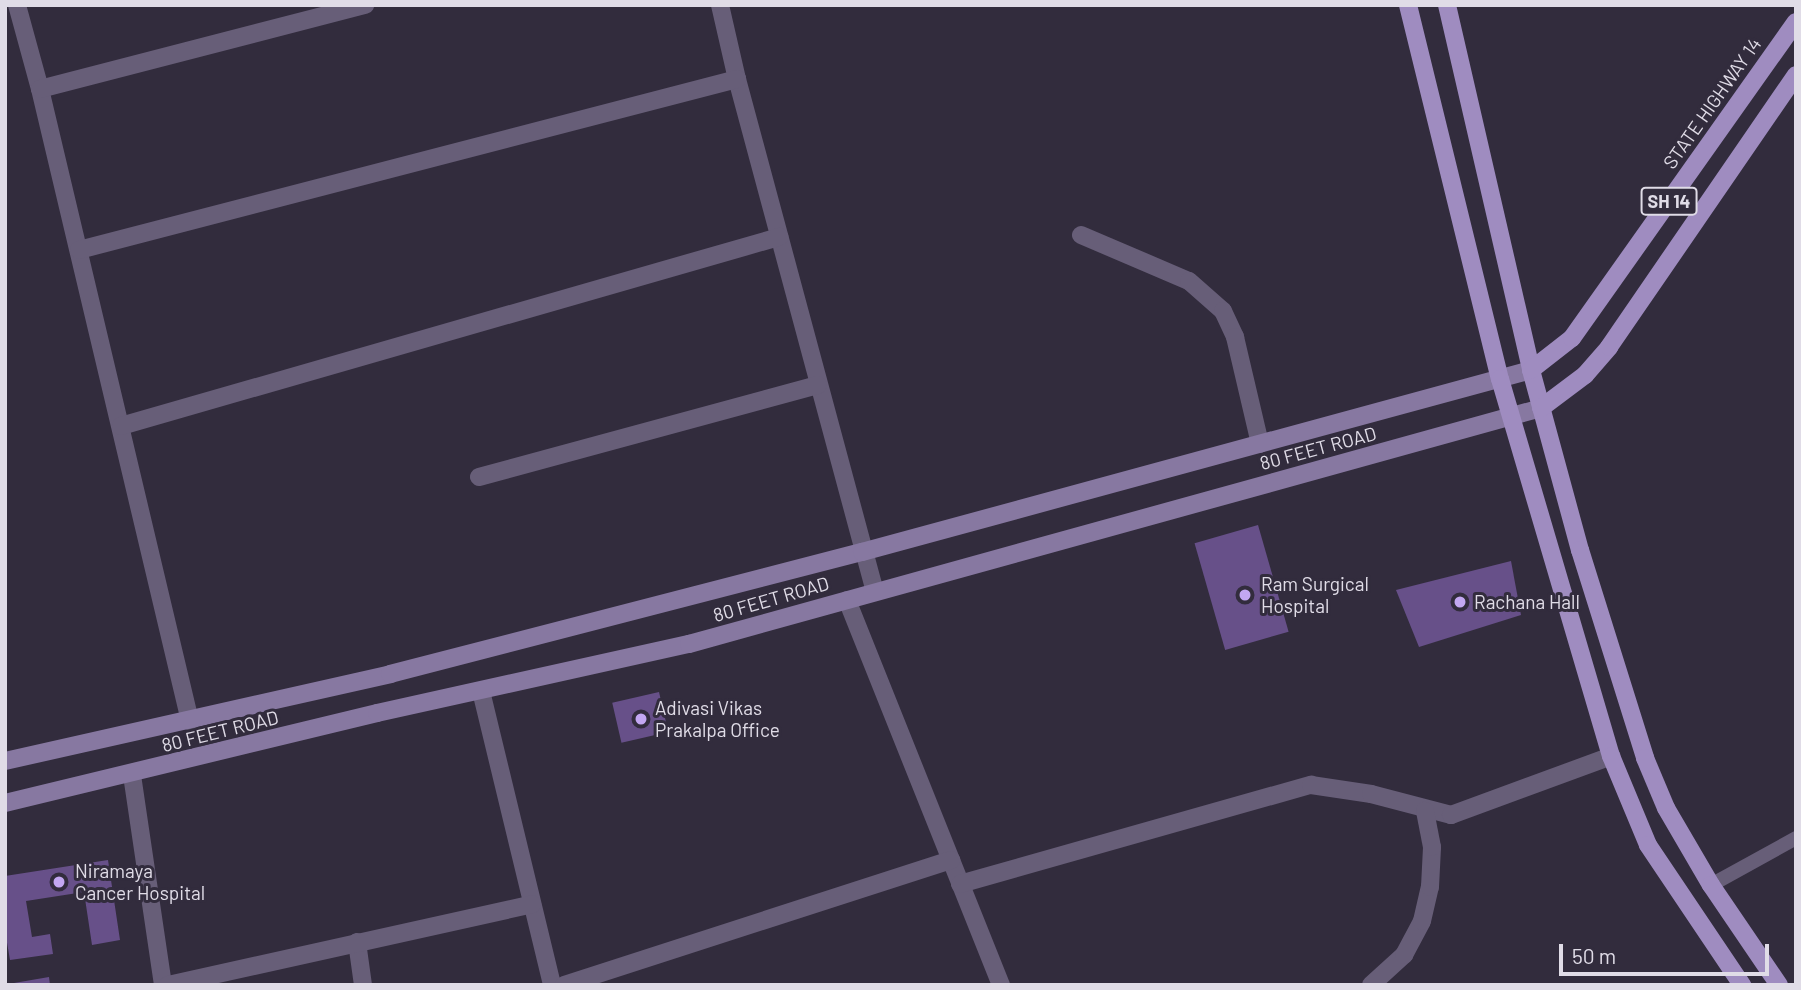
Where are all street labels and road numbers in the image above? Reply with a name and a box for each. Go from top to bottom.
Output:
street label: STATE HIGHWAY 14 [1658,33,1766,173]
road number: SH 14 [1639,186,1699,216]
street label: 80 FEET ROAD [1257,422,1379,474]
street label: 80 FEET ROAD [710,572,832,626]
street label: 80 FEET ROAD [159,705,281,757]

